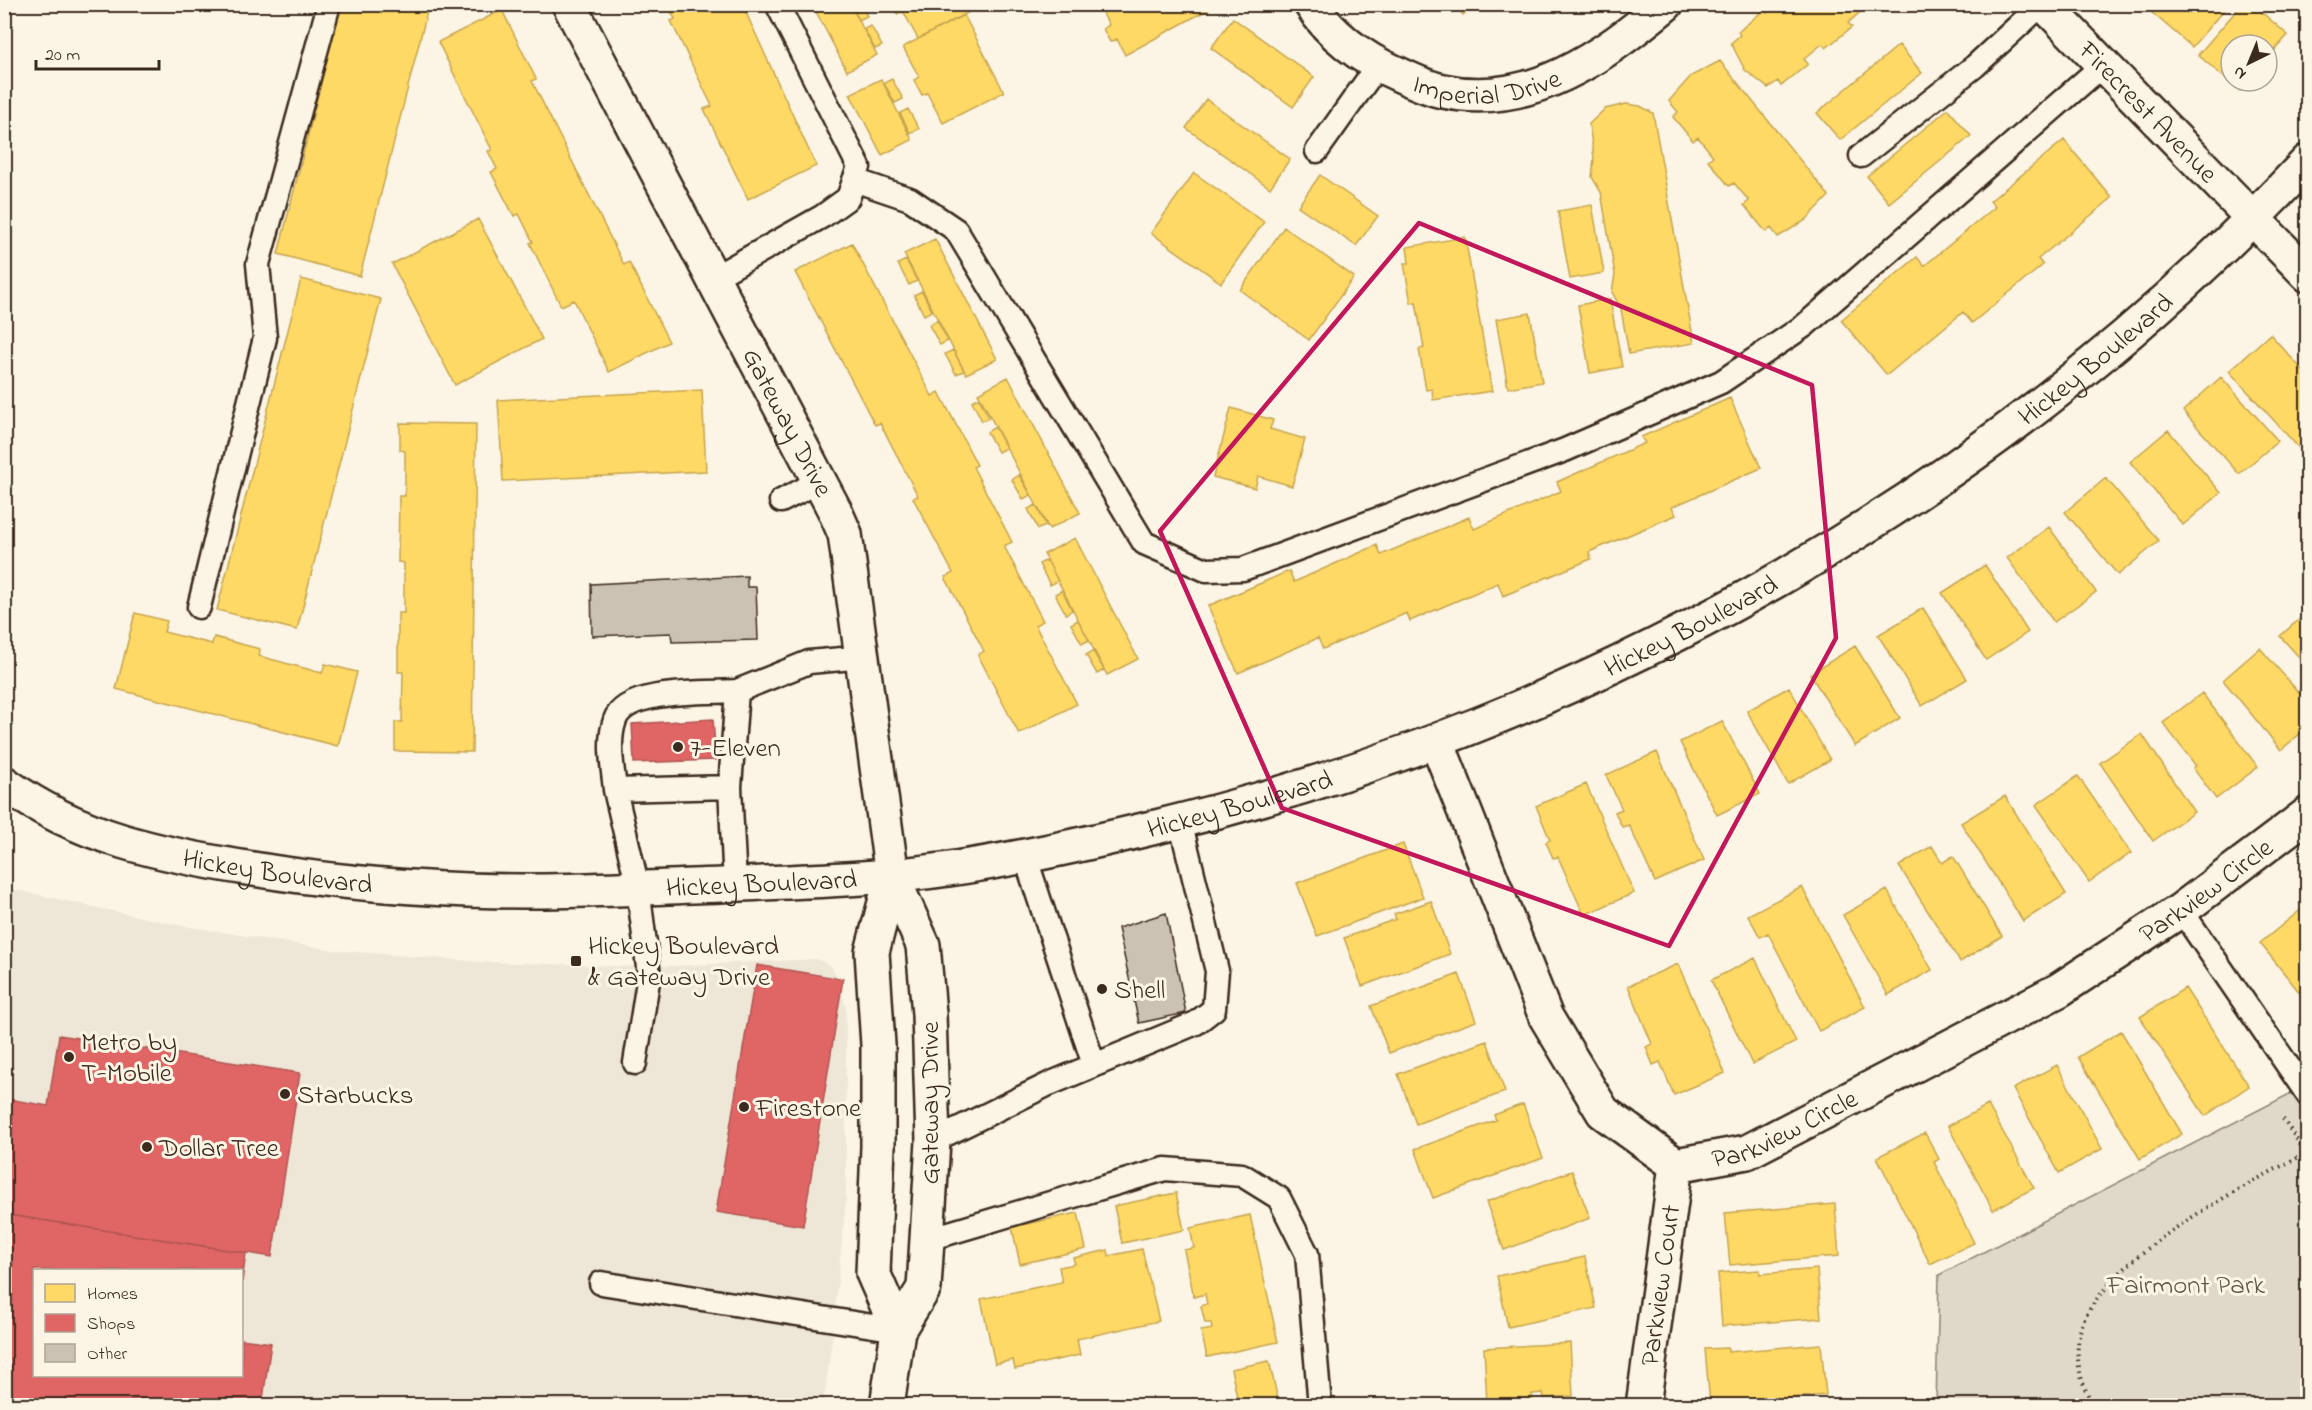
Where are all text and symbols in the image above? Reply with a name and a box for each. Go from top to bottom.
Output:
street label: Firecrest Avenue [2067,32,2226,194]
scale bar [36,33,159,71]
north arrow [2219,33,2279,93]
text: 20 m [45,43,80,69]
street label: Imperial Drive [1406,60,1569,117]
text: N [2228,60,2252,85]
street label: Hickey Boulevard [2011,285,2183,437]
street label: Gateway Drive [731,342,842,505]
street label: Hickey Boulevard [1598,566,1786,689]
place label: 7-Eleven [690,730,781,769]
marker: 7-Eleven [671,740,685,754]
street label: Hickey Boulevard [1143,761,1338,850]
street label: Parkview Circle [2132,829,2283,954]
street label: Hickey Boulevard [179,840,374,906]
street label: Hickey Boulevard [665,861,858,909]
place label: Hickey Boulevard & Gateway Drive [588,928,779,998]
marker: Hickey Boulevard & Gateway Drive [569,954,583,968]
place label: Shell [1114,972,1165,1011]
marker: Shell [1095,982,1109,996]
street label: Gateway Drive [912,1021,951,1185]
place label: Metro by T-Mobile [81,1024,177,1094]
marker: Metro by T-Mobile [62,1050,76,1064]
place label: Starbucks [297,1077,414,1116]
street label: Parkview Circle [1709,1080,1866,1180]
marker: Starbucks [278,1087,292,1101]
place label: Firestone [755,1090,862,1129]
marker: Firestone [737,1100,751,1114]
place label: Dollar Tree [158,1130,280,1169]
marker: Dollar Tree [140,1140,154,1154]
street label: Parkview Court [1632,1202,1692,1369]
park label: Fairmont Park [2106,1267,2265,1306]
legend [33,1269,243,1377]
text: Homes [87,1282,138,1308]
text: Shops [87,1312,135,1338]
text: Other [87,1342,127,1368]

